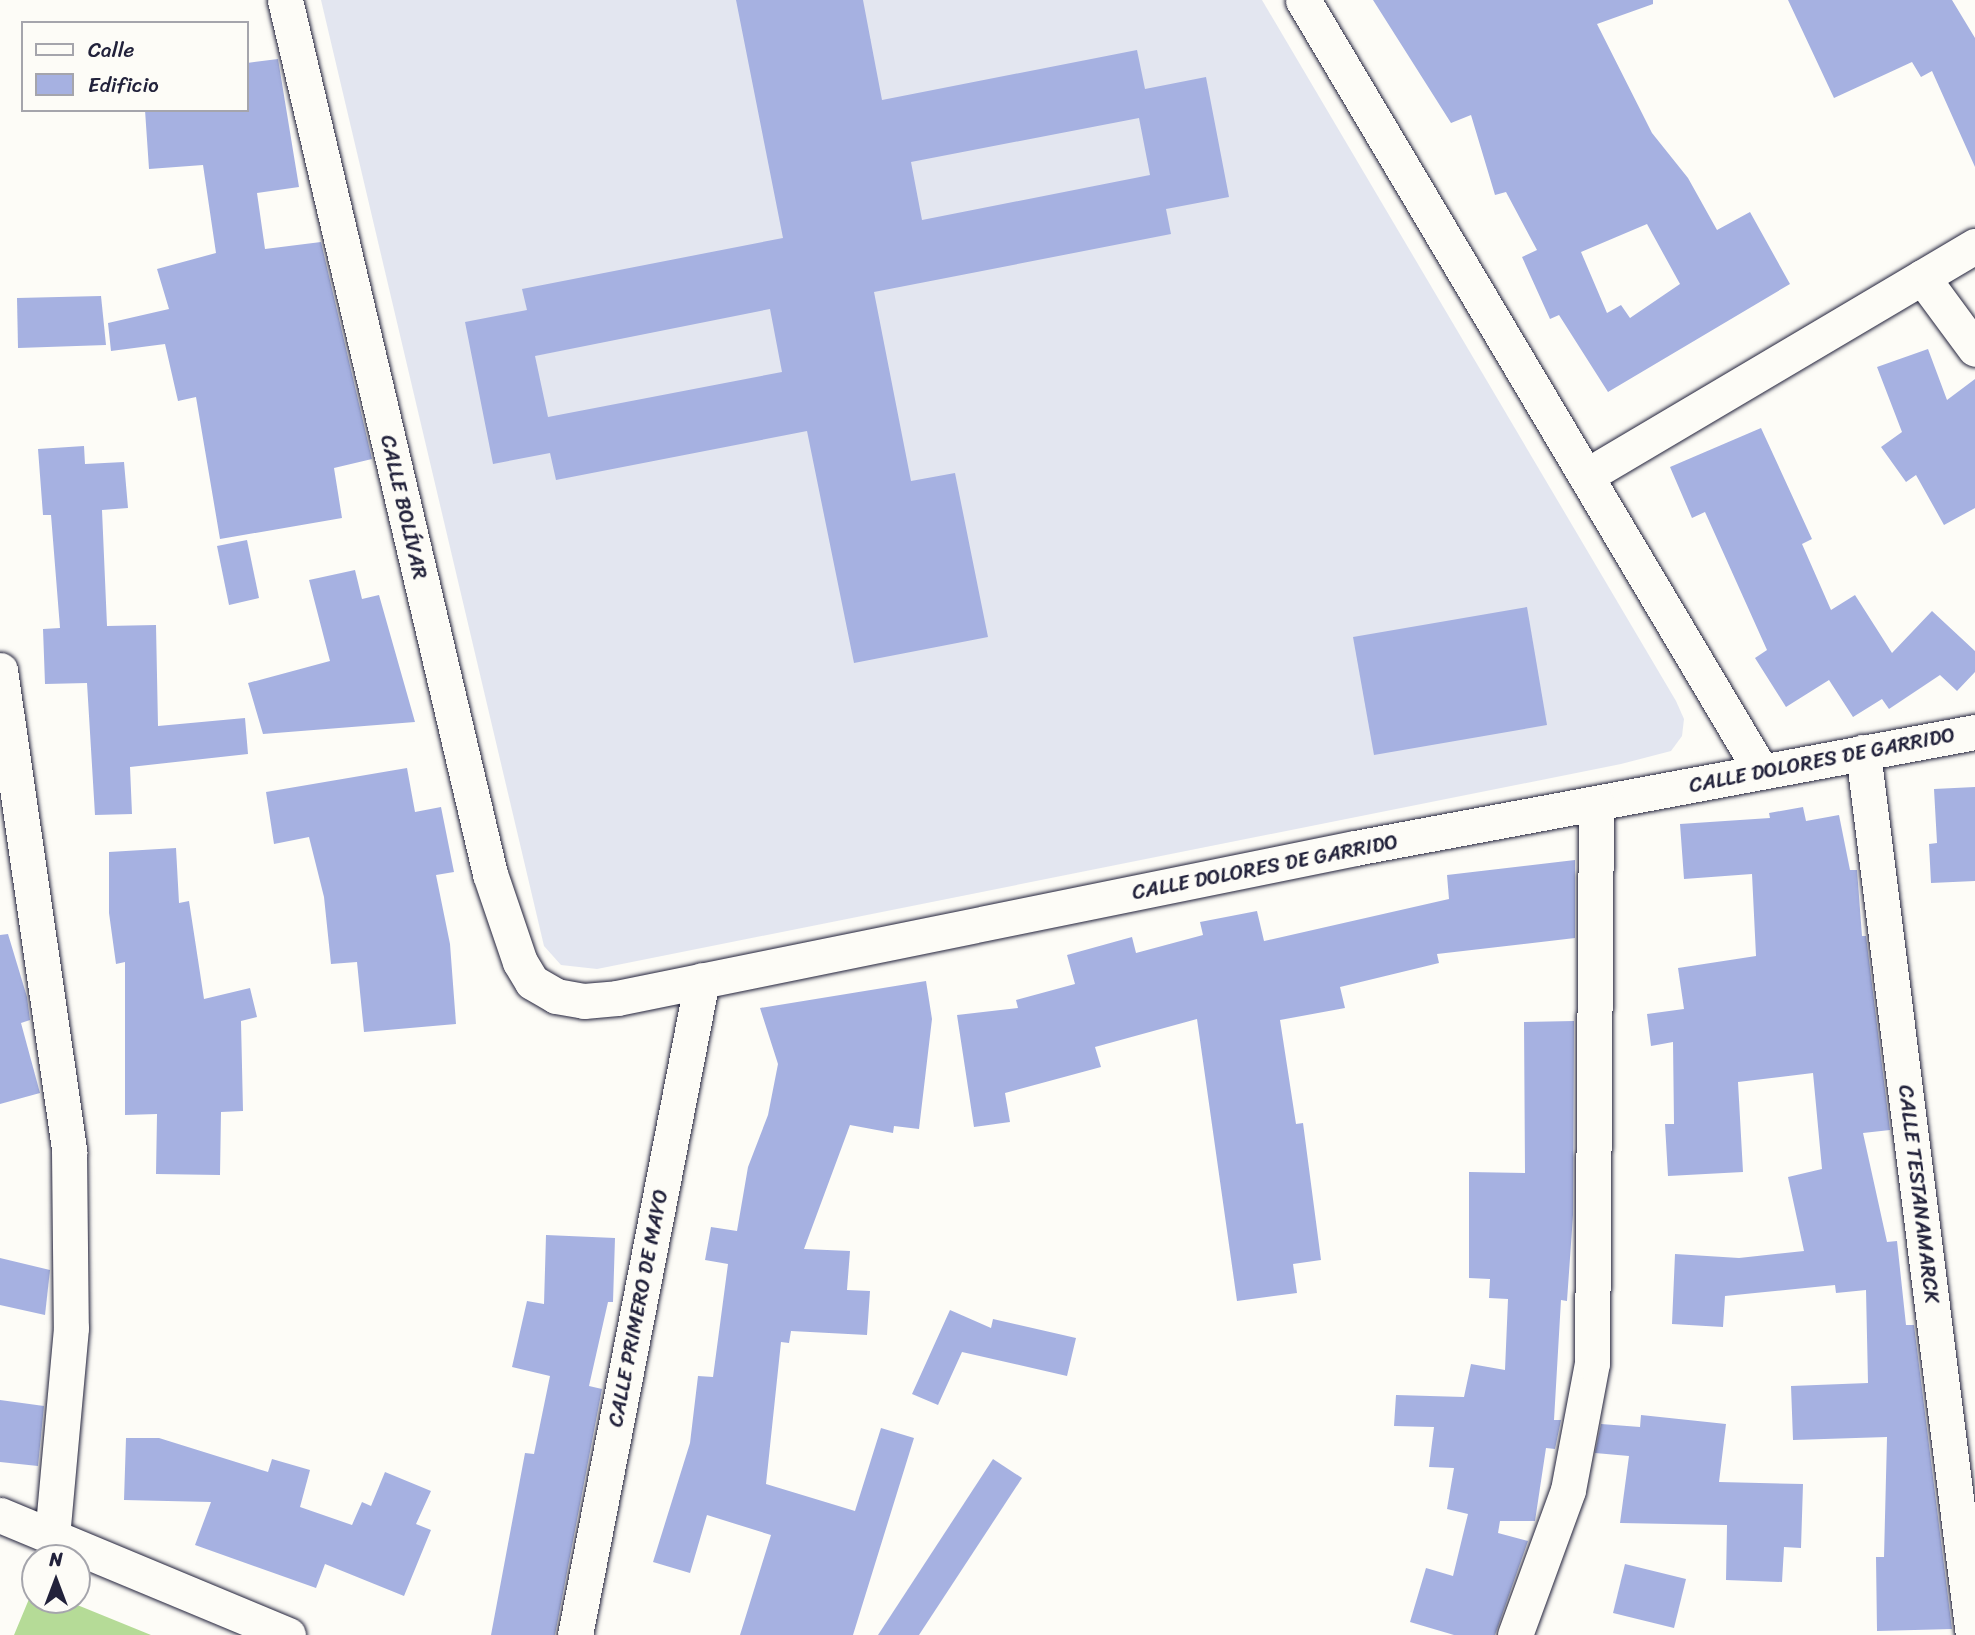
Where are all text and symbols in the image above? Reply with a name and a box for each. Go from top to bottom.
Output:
legend [21,21,248,112]
text: Calle [88,31,134,69]
text: Edificio [88,66,159,104]
street label: CALLE BOLÍVAR [375,432,433,582]
street label: CALLE DOLORES DE GARRIDO [1687,722,1957,798]
street label: CALLE DOLORES DE GARRIDO [1130,829,1400,905]
street label: CALLE TESTANAMARCK [1893,1083,1945,1305]
street label: CALLE PRIMERO DE MAYO [602,1186,674,1430]
text: N [49,1543,63,1576]
north arrow [21,1544,91,1614]

